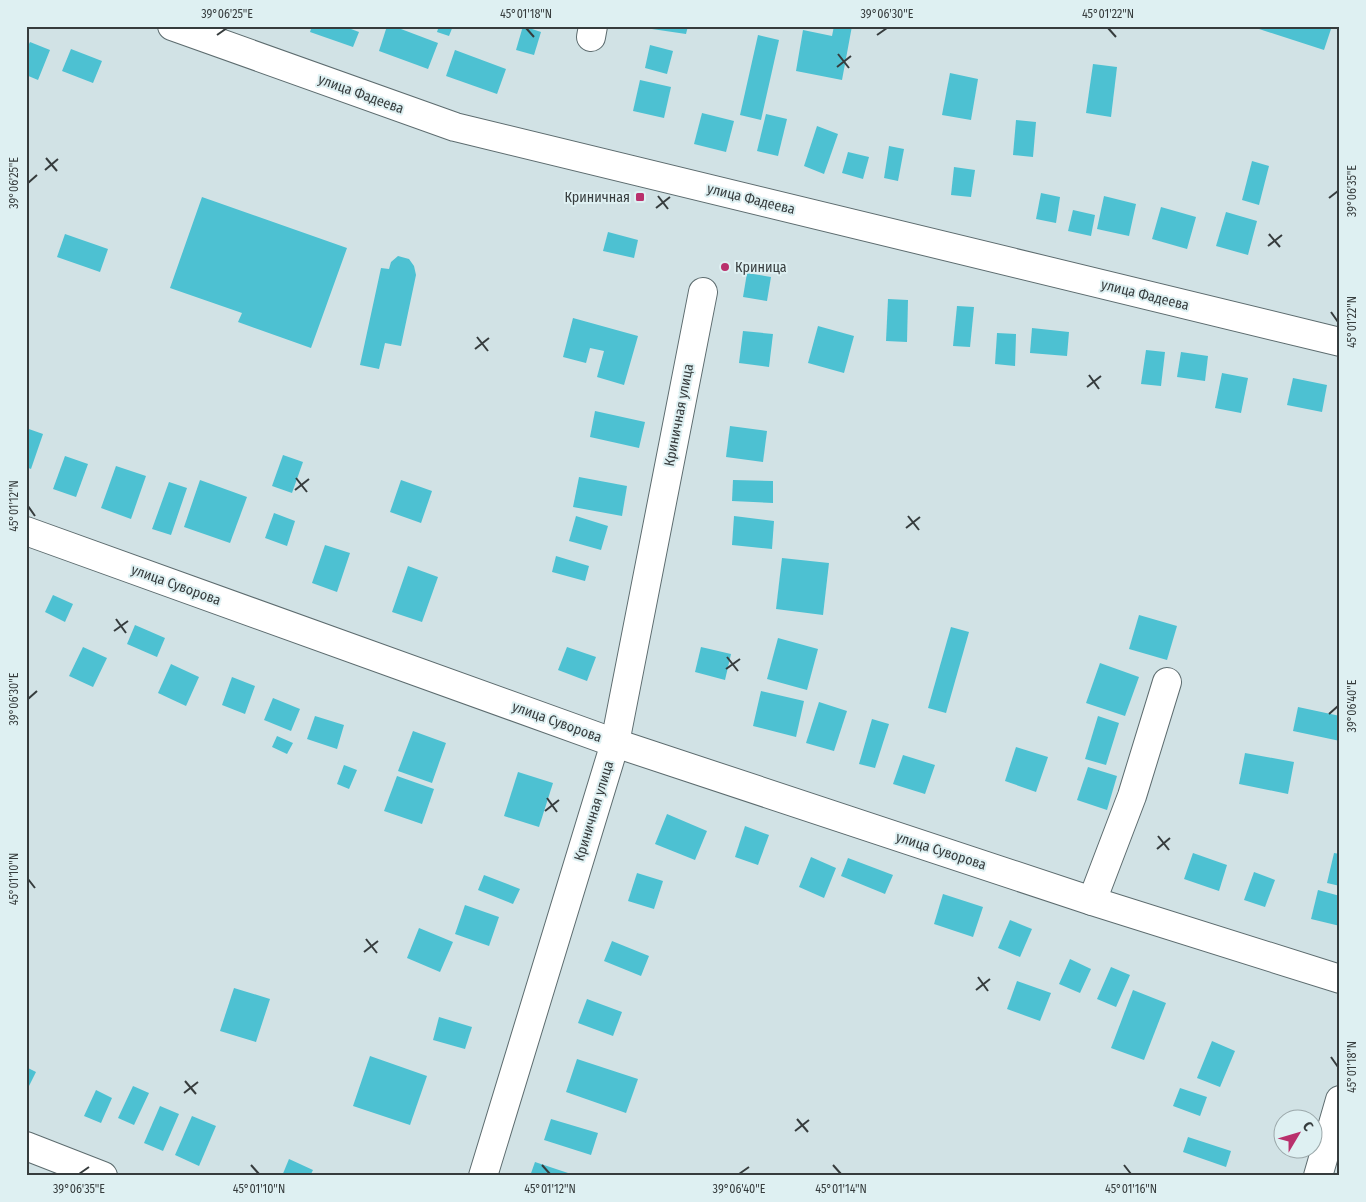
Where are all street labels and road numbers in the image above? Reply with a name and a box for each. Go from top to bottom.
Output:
street label: улица Фадеева [316,71,406,117]
street label: улица Фадеева [705,180,797,218]
street label: улица Фадеева [1099,276,1191,314]
street label: Криничная улица [661,362,697,468]
street label: улица Суворова [129,561,223,609]
street label: улица Суворова [510,698,604,746]
street label: Криничная улица [571,759,617,863]
street label: улица Суворова [894,828,988,874]

